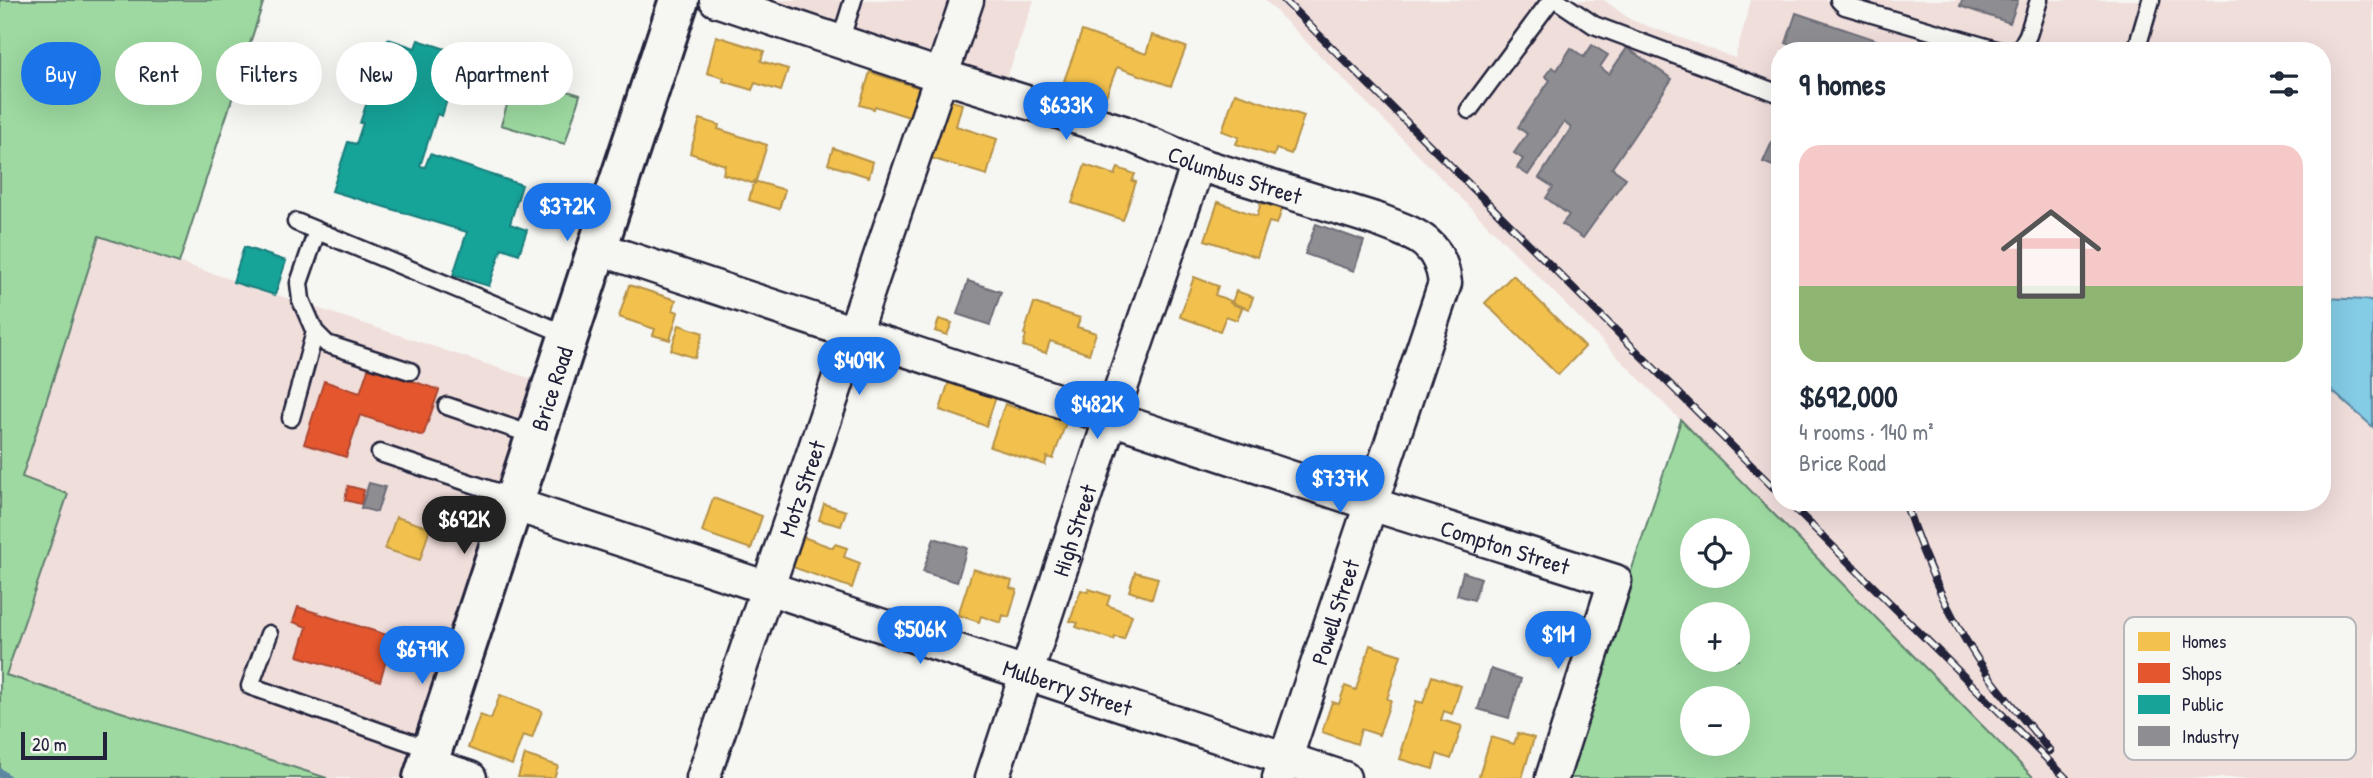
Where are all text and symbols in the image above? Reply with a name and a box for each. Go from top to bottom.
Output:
chip: Buy [21,42,101,105]
chip: Rent [115,42,202,105]
chip: Filters [216,42,322,105]
chip: New [336,42,417,105]
chip: Apartment [431,42,573,105]
text: 9 homes [1799,64,1886,104]
icon: filters [2265,65,2303,103]
pin: $633K [1017,82,1115,142]
text: $633K [1039,89,1093,120]
street label: Columbus Street [1163,138,1307,211]
pin: $372K [518,184,616,243]
text: $372K [539,190,595,221]
icon: home [1988,191,2114,317]
pin: $409K [810,338,908,397]
street label: Brice Road [523,342,579,435]
text: $409K [833,344,885,375]
text: $692,000 [1799,376,1898,416]
pin: $482K [1048,382,1146,441]
text: $482K [1070,388,1124,419]
text: 4 rooms · 140 m² [1799,416,1933,447]
street label: Motz Street [771,435,832,540]
text: Brice Road [1799,447,1886,478]
pin: $737K [1291,456,1389,515]
text: $737K [1312,462,1368,493]
street label: High Street [1044,479,1104,580]
pin: $692K [415,496,513,556]
text: $692K [438,503,490,534]
street label: Compton Street [1437,511,1575,582]
map controls [1680,518,1750,756]
button: locate [1680,518,1750,588]
street label: Powell Street [1303,554,1367,669]
button: + [1680,602,1750,672]
pin: $506K [871,606,969,666]
pin: $1M [1524,612,1592,671]
text: $506K [894,613,946,644]
legend [2124,617,2356,760]
text: $1M [1541,618,1575,649]
pin: $679K [373,626,471,686]
text: Homes [2182,628,2226,654]
text: $679K [396,633,448,664]
street label: Mulberry Street [999,651,1137,723]
text: Shops [2182,660,2222,686]
button: − [1680,686,1750,756]
text: Public [2182,691,2224,717]
text: Industry [2182,723,2239,749]
scale bar [21,729,107,761]
text: 20 m [32,731,67,757]

